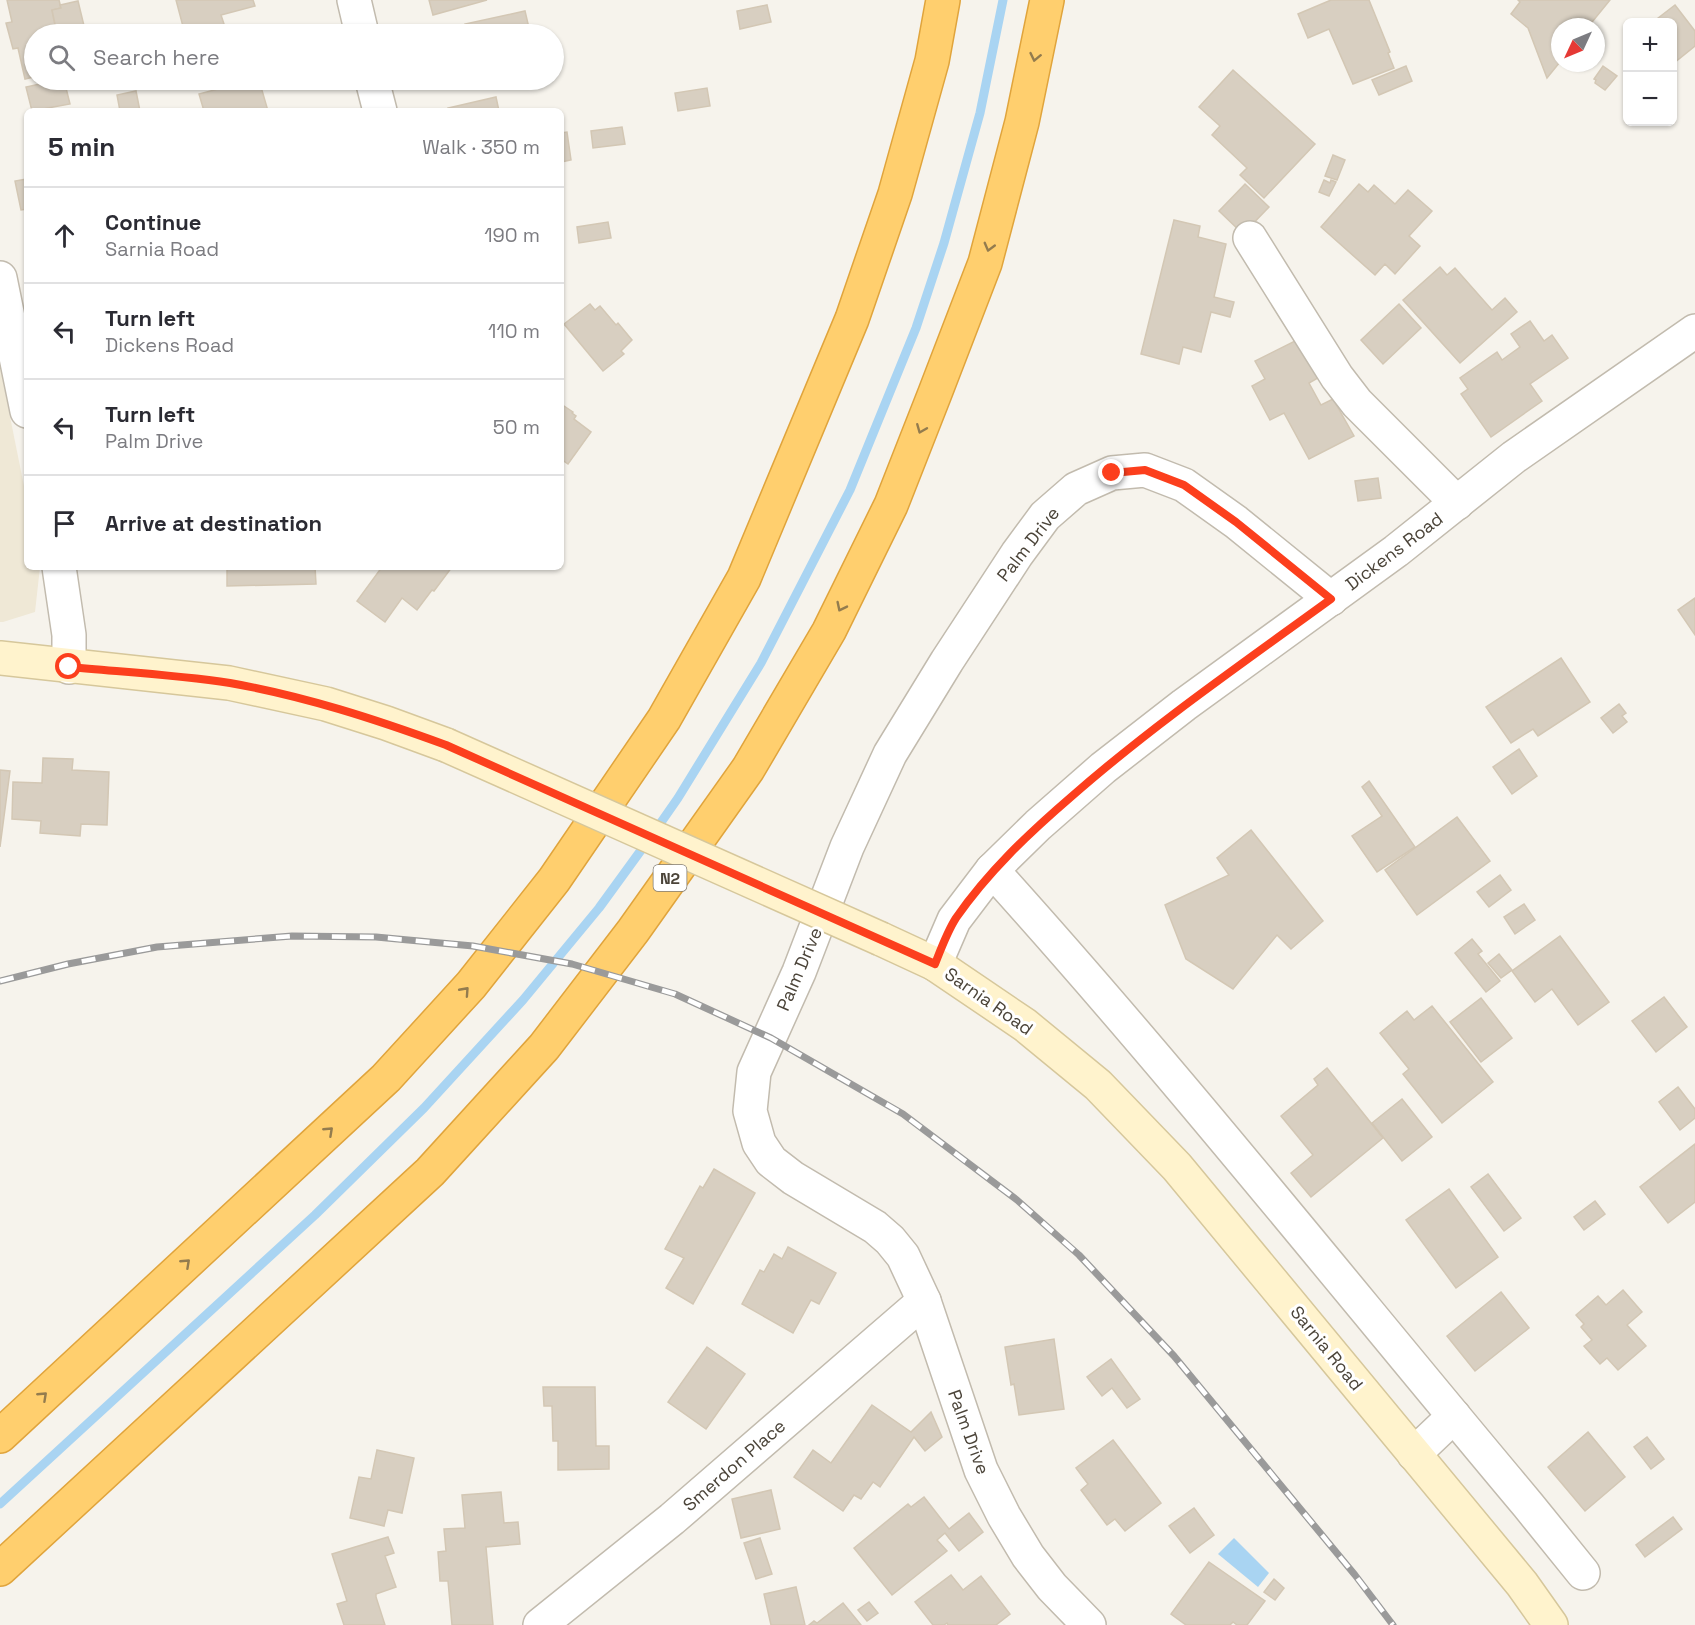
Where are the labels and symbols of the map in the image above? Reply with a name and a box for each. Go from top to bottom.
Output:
north arrow [1551,18,1605,72]
one-way arrow [1029,52,1042,62]
one-way arrow [984,241,996,252]
one-way arrow [916,423,928,434]
route end [1098,459,1124,485]
street label: Palm Drive [992,502,1064,586]
street label: Dickens Road [1341,507,1447,595]
one-way arrow [837,601,848,611]
route start [55,653,81,679]
road number: N2 [654,865,686,891]
street label: Palm Drive [771,924,827,1014]
street label: Sarnia Road [940,962,1038,1040]
one-way arrow [458,988,469,998]
one-way arrow [322,1127,333,1138]
one-way arrow [179,1259,190,1270]
street label: Sarnia Road [1286,1301,1368,1395]
street label: Palm Drive [943,1386,995,1478]
one-way arrow [36,1392,47,1403]
street label: Smerdon Place [678,1414,790,1516]

